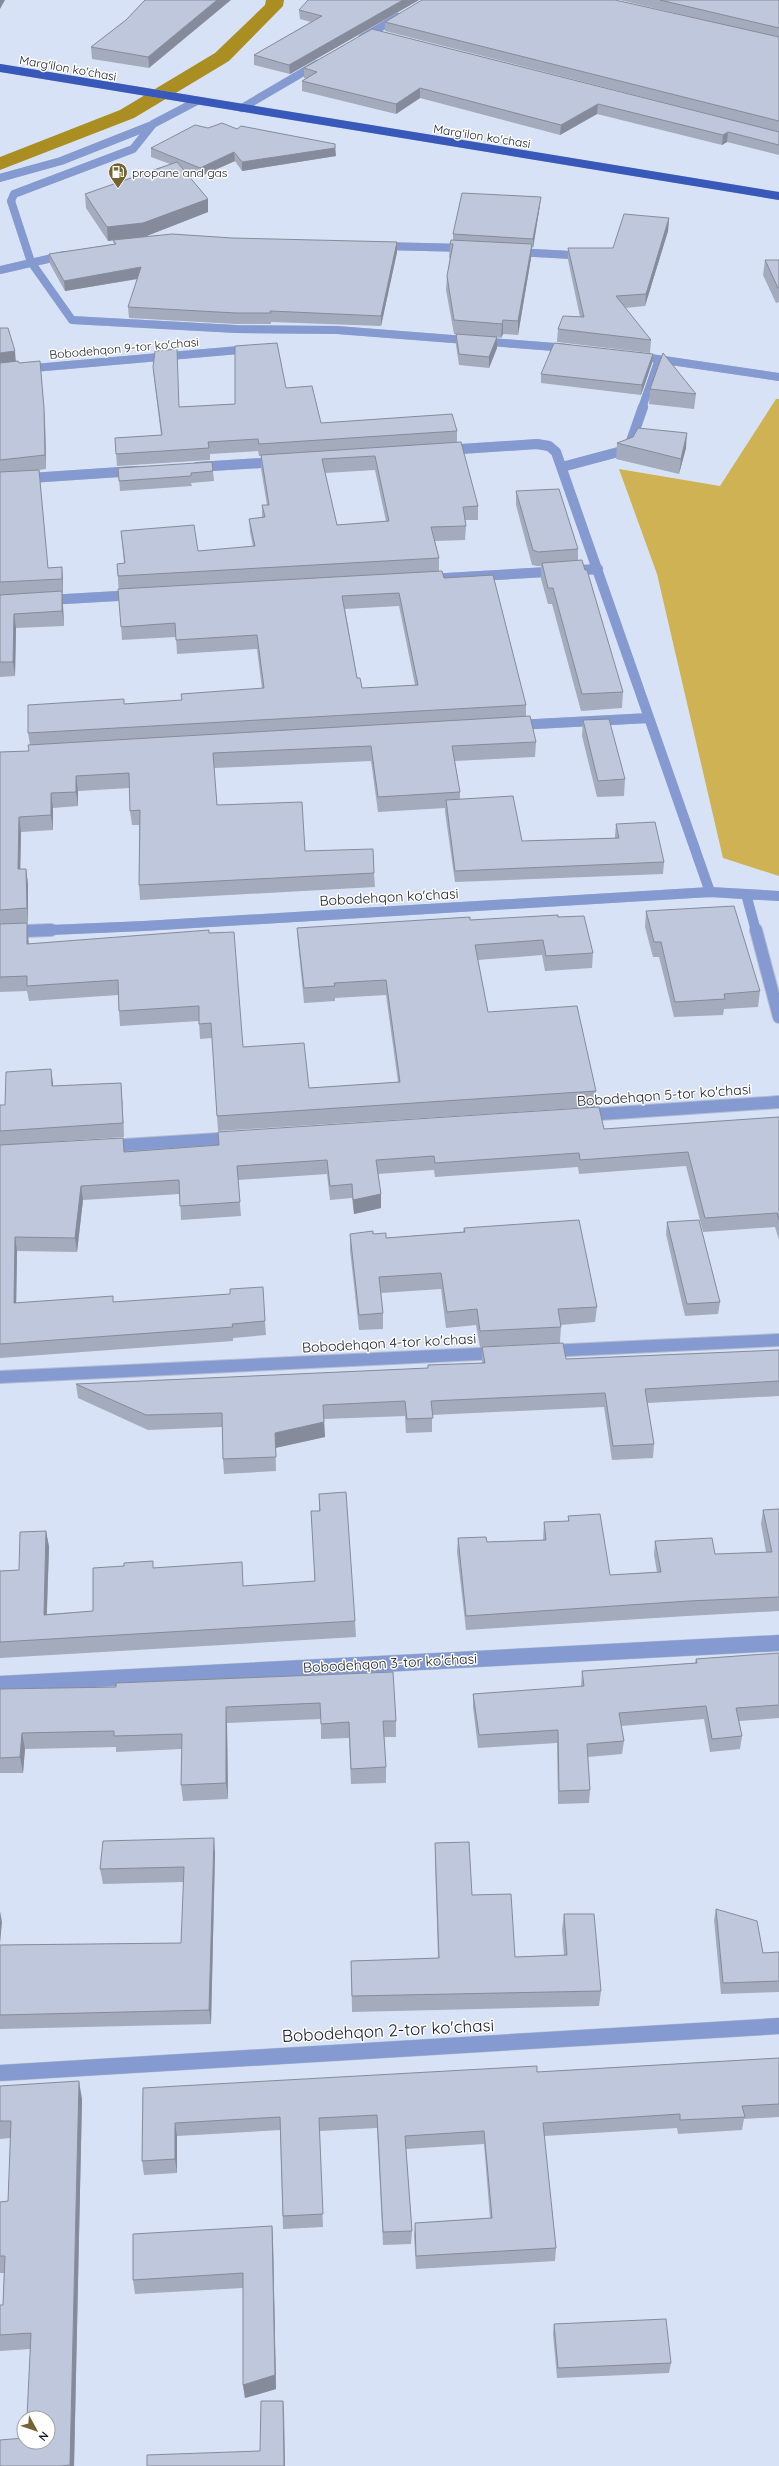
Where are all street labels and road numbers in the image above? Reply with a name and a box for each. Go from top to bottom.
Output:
street label: Marg'ilon ko'chasi [18,52,118,84]
street label: Marg'ilon ko'chasi [432,121,532,151]
street label: Bobodehqon 9-tor koʼchasi [49,334,199,362]
street label: Bobodehqon koʼchasi [319,884,459,910]
street label: Bobodehqon 5-tor koʼchasi [576,1080,752,1110]
street label: Bobodehqon 4-tor koʼchasi [301,1329,477,1357]
street label: Bobodehqon 3-tor koʼchasi [302,1649,478,1677]
street label: Bobodehqon 2-tor koʼchasi [281,2014,495,2046]

